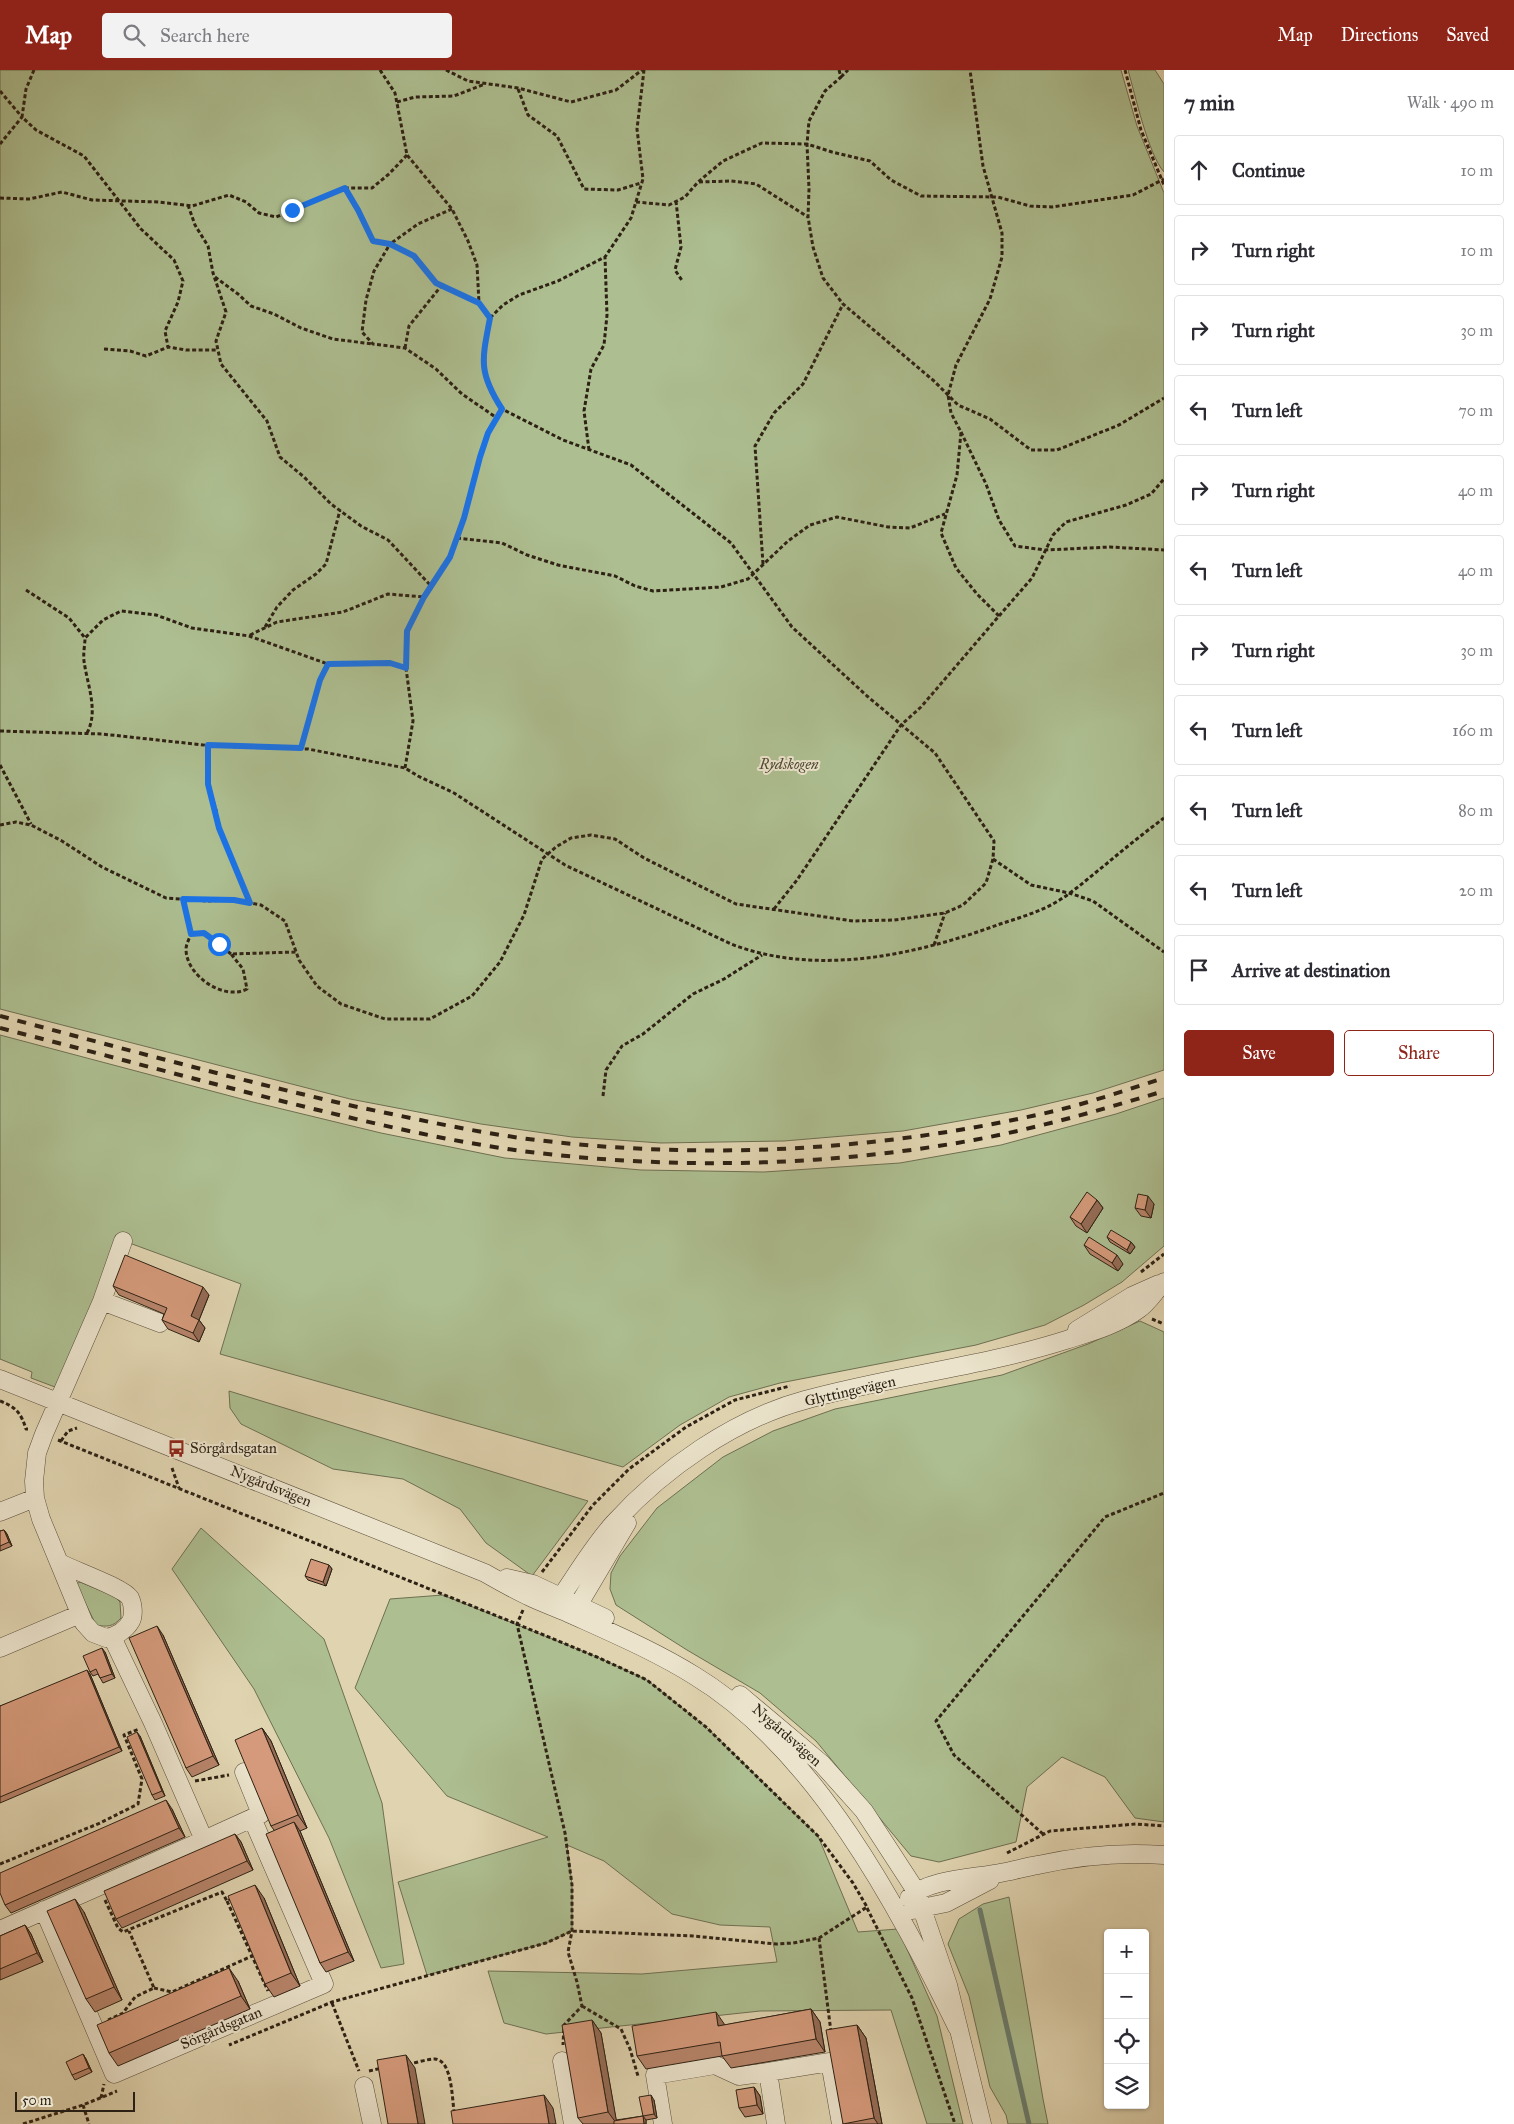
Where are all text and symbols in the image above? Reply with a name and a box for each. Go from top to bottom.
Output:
search box [102,13,452,58]
text: Map [25,20,72,50]
icon: search [120,21,148,49]
text: Search here [160,24,250,47]
text: Map [1277,24,1313,46]
text: Directions [1341,24,1418,46]
text: Saved [1446,24,1489,46]
text: 7 min [1184,90,1235,116]
text: Walk · 490 m [1407,93,1494,112]
icon: ahead [1185,156,1213,184]
text: Continue [1232,159,1305,182]
text: 10 m [1461,161,1493,180]
route end [281,199,304,222]
icon: right [1185,236,1213,264]
text: Turn right [1232,239,1315,262]
text: 10 m [1461,241,1493,260]
icon: right [1185,316,1213,344]
text: Turn right [1232,319,1315,342]
text: 30 m [1460,321,1493,340]
icon: left [1185,396,1213,424]
text: Turn left [1232,399,1302,422]
text: 70 m [1458,401,1493,420]
icon: right [1185,476,1213,504]
text: Turn right [1232,479,1315,502]
text: 40 m [1458,481,1493,500]
icon: left [1185,556,1213,584]
text: Turn left [1232,559,1302,582]
text: 40 m [1458,561,1493,580]
icon: right [1185,636,1213,664]
text: Turn right [1232,639,1315,662]
text: 30 m [1460,641,1493,660]
icon: left [1185,716,1213,744]
text: Turn left [1232,719,1302,742]
text: 160 m [1452,721,1493,740]
park label: Rydskogen [758,755,819,773]
icon: left [1185,796,1213,824]
text: Turn left [1232,799,1302,822]
text: 80 m [1458,801,1493,820]
icon: left [1185,876,1213,904]
text: Turn left [1232,879,1302,902]
text: 20 m [1459,881,1493,900]
route start [208,933,231,956]
icon: arrive [1185,956,1213,984]
text: Arrive at destination [1232,959,1390,982]
button: Save [1184,1030,1334,1076]
button: Share [1344,1030,1494,1076]
street label: Glyttingevägen [803,1372,897,1410]
bus stop icon: Sörgårdsgatan [166,1438,186,1458]
place label: Sörgårdsgatan [190,1439,277,1457]
street label: Nygårdsvägen [228,1462,314,1510]
street label: Nygårdsvägen [749,1700,825,1770]
map controls [1104,1929,1149,2109]
button: + [1104,1929,1149,1974]
button: − [1104,1974,1149,2019]
street label: Sörgårdsgatan [178,2003,264,2053]
button: locate [1104,2019,1149,2064]
button: layers [1104,2064,1149,2109]
scale bar [15,2089,135,2112]
text: 50 m [22,2092,51,2109]

